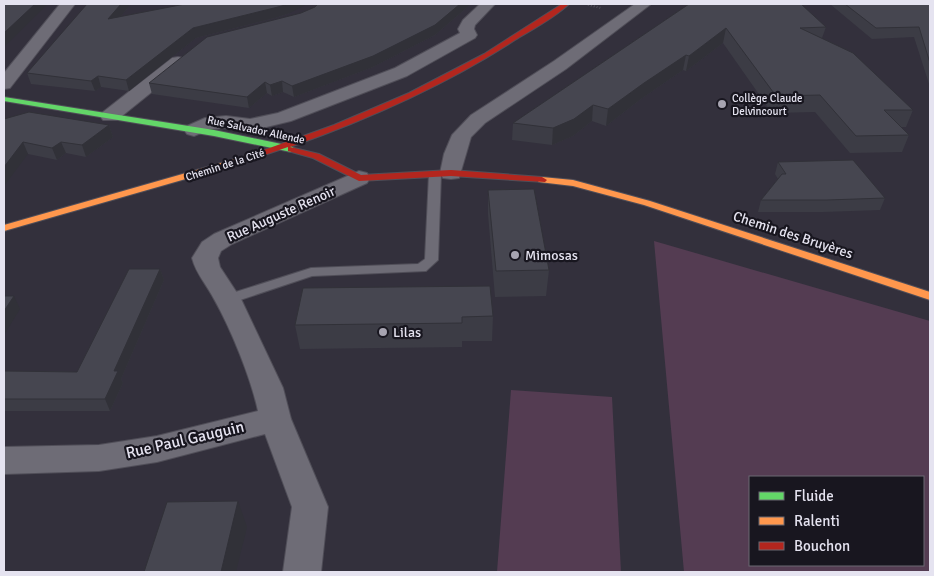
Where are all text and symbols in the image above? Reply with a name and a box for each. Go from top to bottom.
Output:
place label: Collège Claude Delvincourt [732,92,803,118]
marker: Collège Claude Delvincourt [716,98,728,110]
street label: Rue Salvador Allende [206,113,306,147]
street label: Chemin de la Cité [184,146,266,184]
street label: Rue Auguste Renoir [224,182,339,246]
street label: Chemin des Bruyères [731,208,855,262]
place label: Mimosas [525,247,578,264]
marker: Mimosas [509,249,521,261]
place label: Lilas [393,324,421,341]
marker: Lilas [377,326,389,338]
street label: Rue Paul Gauguin [124,417,246,463]
legend [749,476,924,566]
text: Fluide [794,487,834,505]
text: Ralenti [794,512,840,530]
text: Bouchon [794,537,850,555]

